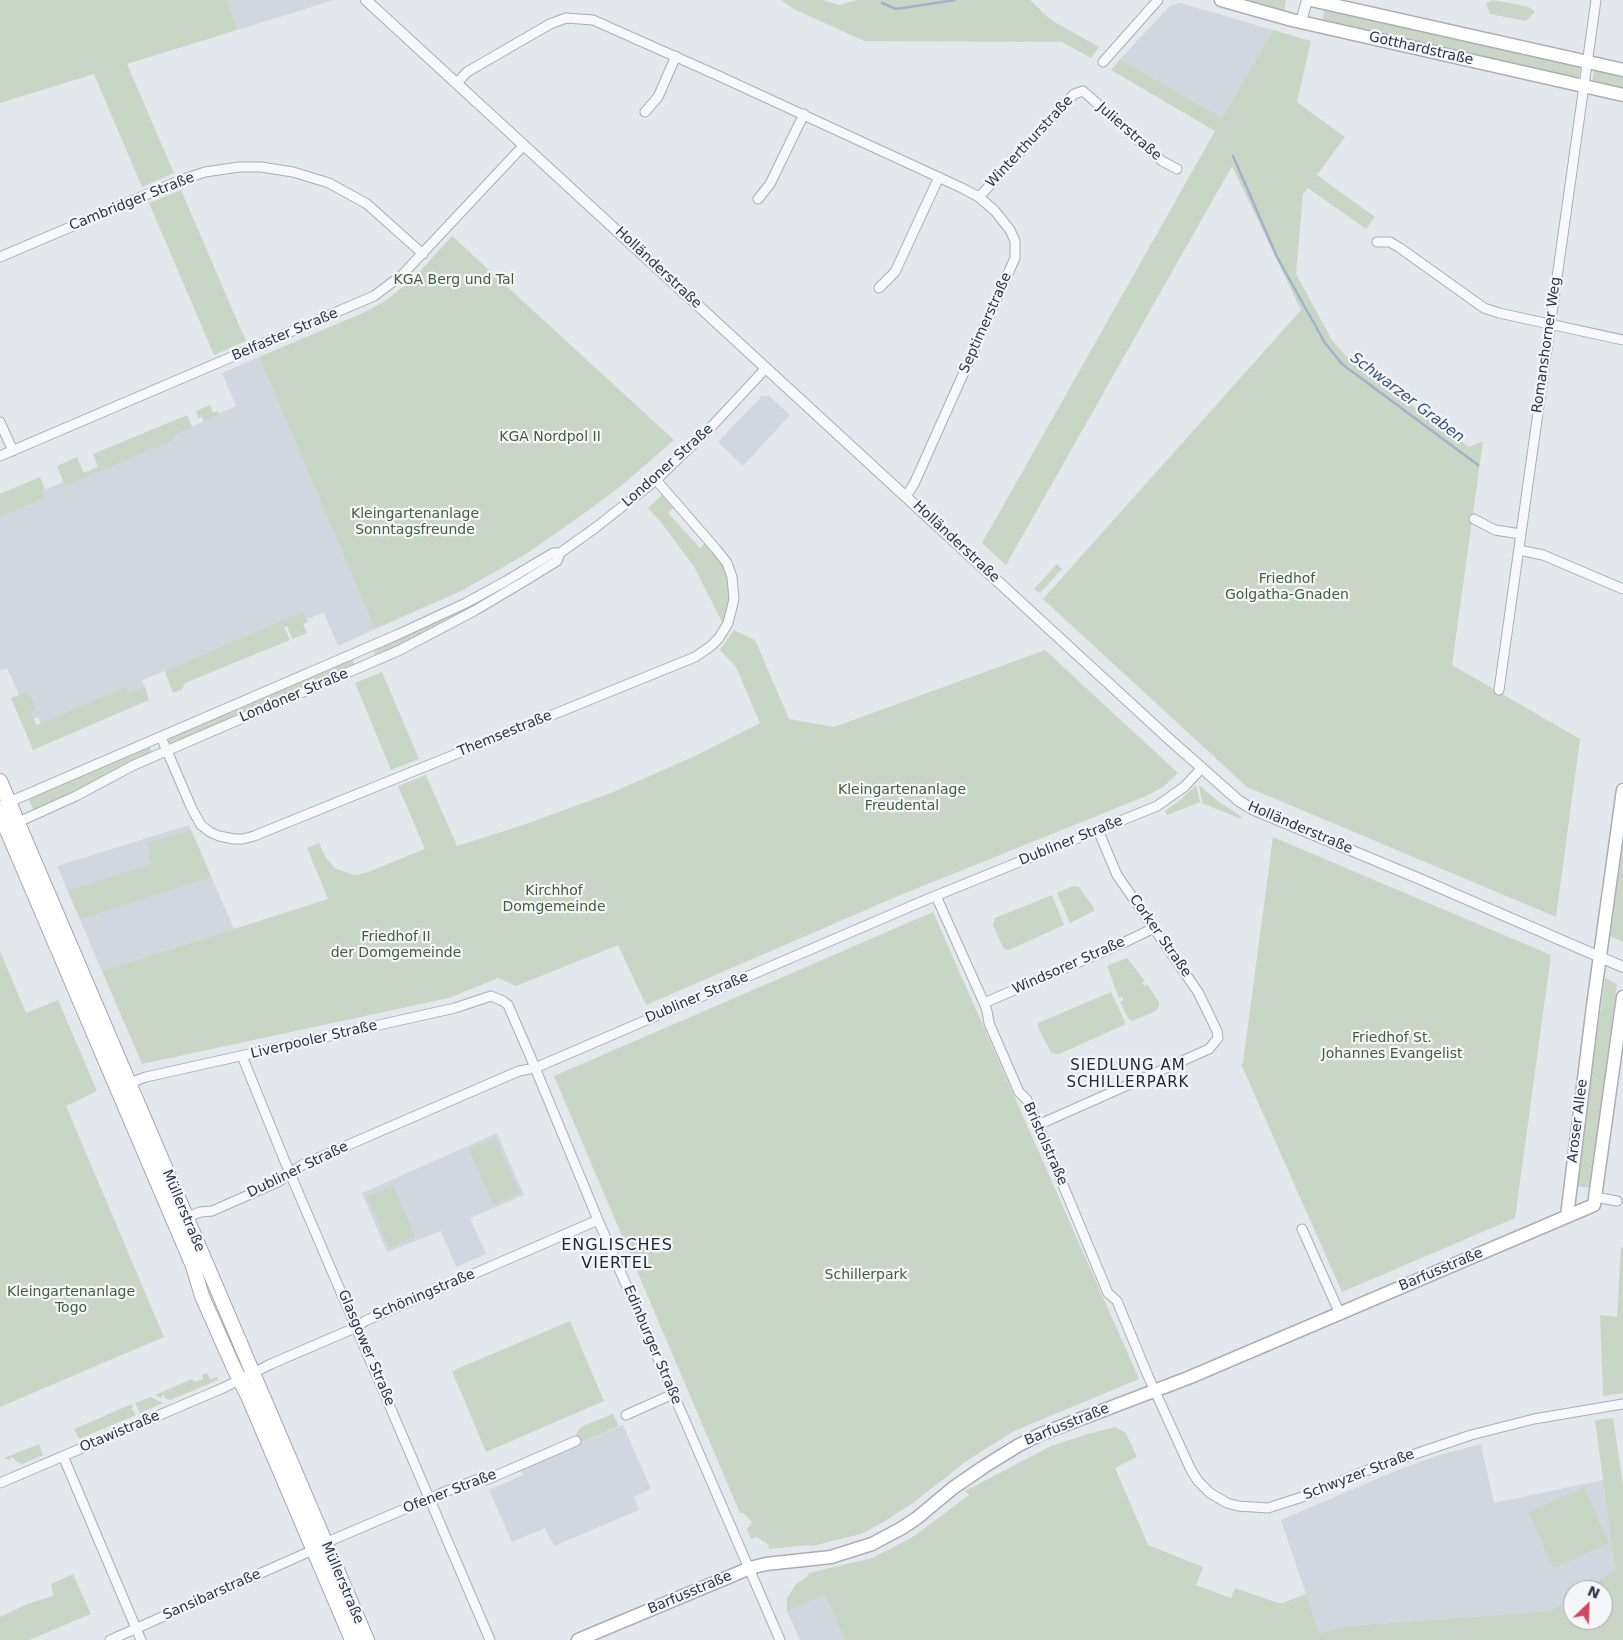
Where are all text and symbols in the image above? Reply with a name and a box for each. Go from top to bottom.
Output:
street label: Gotthardstraße [1367,29,1475,69]
street label: Winterthurstraße [983,93,1077,191]
street label: Julierstraße [1093,100,1165,164]
street label: Cambridger Straße [67,169,197,235]
street label: Holländerstraße [611,224,705,312]
street label: Septimerstraße [956,270,1016,376]
park label: KGA Berg und Tal [394,272,514,288]
street label: Romanshorner Weg [1529,276,1565,414]
street label: Belfaster Straße [230,305,340,365]
water label: Schwarzer Graben [1346,349,1468,447]
street label: Londoner Straße [619,421,717,511]
park label: KGA Nordpol II [499,429,601,445]
street label: Holländerstraße [909,498,1003,586]
park label: Kleingartenanlage Sonntagsfreunde [351,506,479,538]
park label: Friedhof Golgatha-Gnaden [1225,571,1349,604]
street label: Londoner Straße [237,666,351,726]
street label: Themsestraße [455,707,555,761]
park label: Kleingartenanlage Freudental [838,782,966,814]
street label: Holländerstraße [1245,798,1355,858]
street label: Dubliner Straße [1017,813,1125,869]
park label: Kirchhof Domgemeinde [503,883,605,916]
street label: Corker Straße [1125,892,1195,980]
park label: Friedhof II der Domgemeinde [331,929,461,962]
street label: Windsorer Straße [1010,934,1128,998]
street label: Dubliner Straße [643,969,751,1027]
street label: Liverpooler Straße [249,1017,379,1063]
park label: Friedhof St. Johannes Evangelist [1322,1030,1462,1062]
district label: SIEDLUNG AM SCHILLERPARK [1065,1057,1191,1092]
street label: Aroser Allee [1565,1078,1591,1164]
street label: Bristolstraße [1019,1100,1071,1188]
street label: Dubliner Straße [245,1138,351,1202]
street label: Müllerstraße [158,1167,208,1255]
district label: ENGLISCHES VIERTEL [560,1236,674,1274]
street label: Barfusstraße [1396,1245,1486,1295]
street label: Schöningstraße [371,1266,477,1324]
park label: Schillerpark [825,1267,907,1283]
street label: Edinburger Straße [619,1283,685,1407]
park label: Kleingartenanlage Togo [7,1284,135,1316]
street label: Glasgower Straße [334,1287,398,1409]
street label: Barfusstraße [1022,1400,1112,1450]
street label: Otawistraße [78,1408,162,1456]
street label: Schwyzer Straße [1301,1446,1417,1504]
street label: Ofener Straße [401,1467,499,1517]
street label: Müllerstraße [317,1539,367,1627]
street label: Sansibarstraße [160,1566,264,1624]
street label: Barfusstraße [645,1568,735,1618]
north arrow [1563,1580,1613,1630]
text: N [1585,1583,1602,1602]

